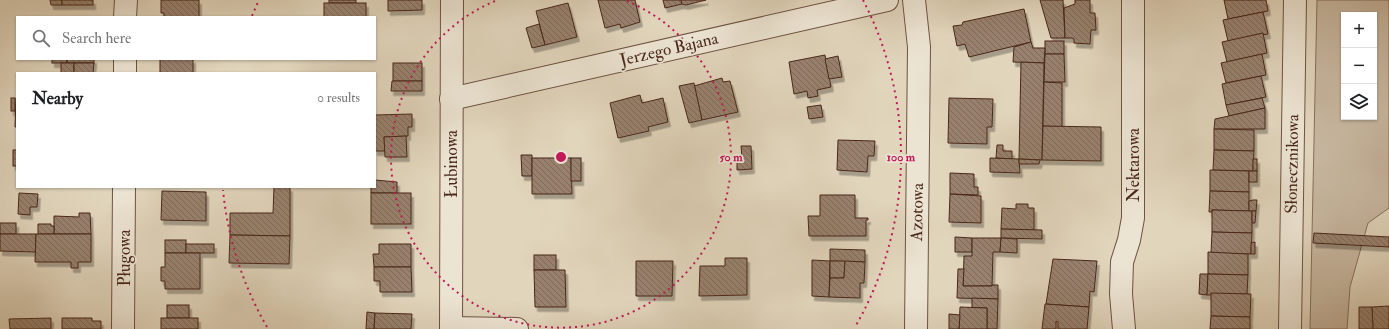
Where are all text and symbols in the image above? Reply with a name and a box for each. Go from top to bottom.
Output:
map controls [1341,12,1377,120]
button: + [1341,12,1377,48]
search box [16,16,376,60]
icon: search [30,27,52,49]
street label: Jerzego Bajana [617,27,721,72]
text: Search here [62,29,131,48]
button: − [1341,48,1377,84]
button: layers [1341,84,1377,120]
text: Nearby [32,88,83,109]
text: 0 results [317,90,360,106]
street label: Słonecznikowa [1281,113,1303,214]
street label: Nektarowa [1123,127,1144,202]
street label: Łubinowa [441,129,462,198]
centre of rings [554,150,568,164]
text: 50 m [719,150,743,165]
text: 100 m [887,150,916,165]
street label: Azotowa [906,182,928,242]
street label: Pługowa [114,229,135,286]

